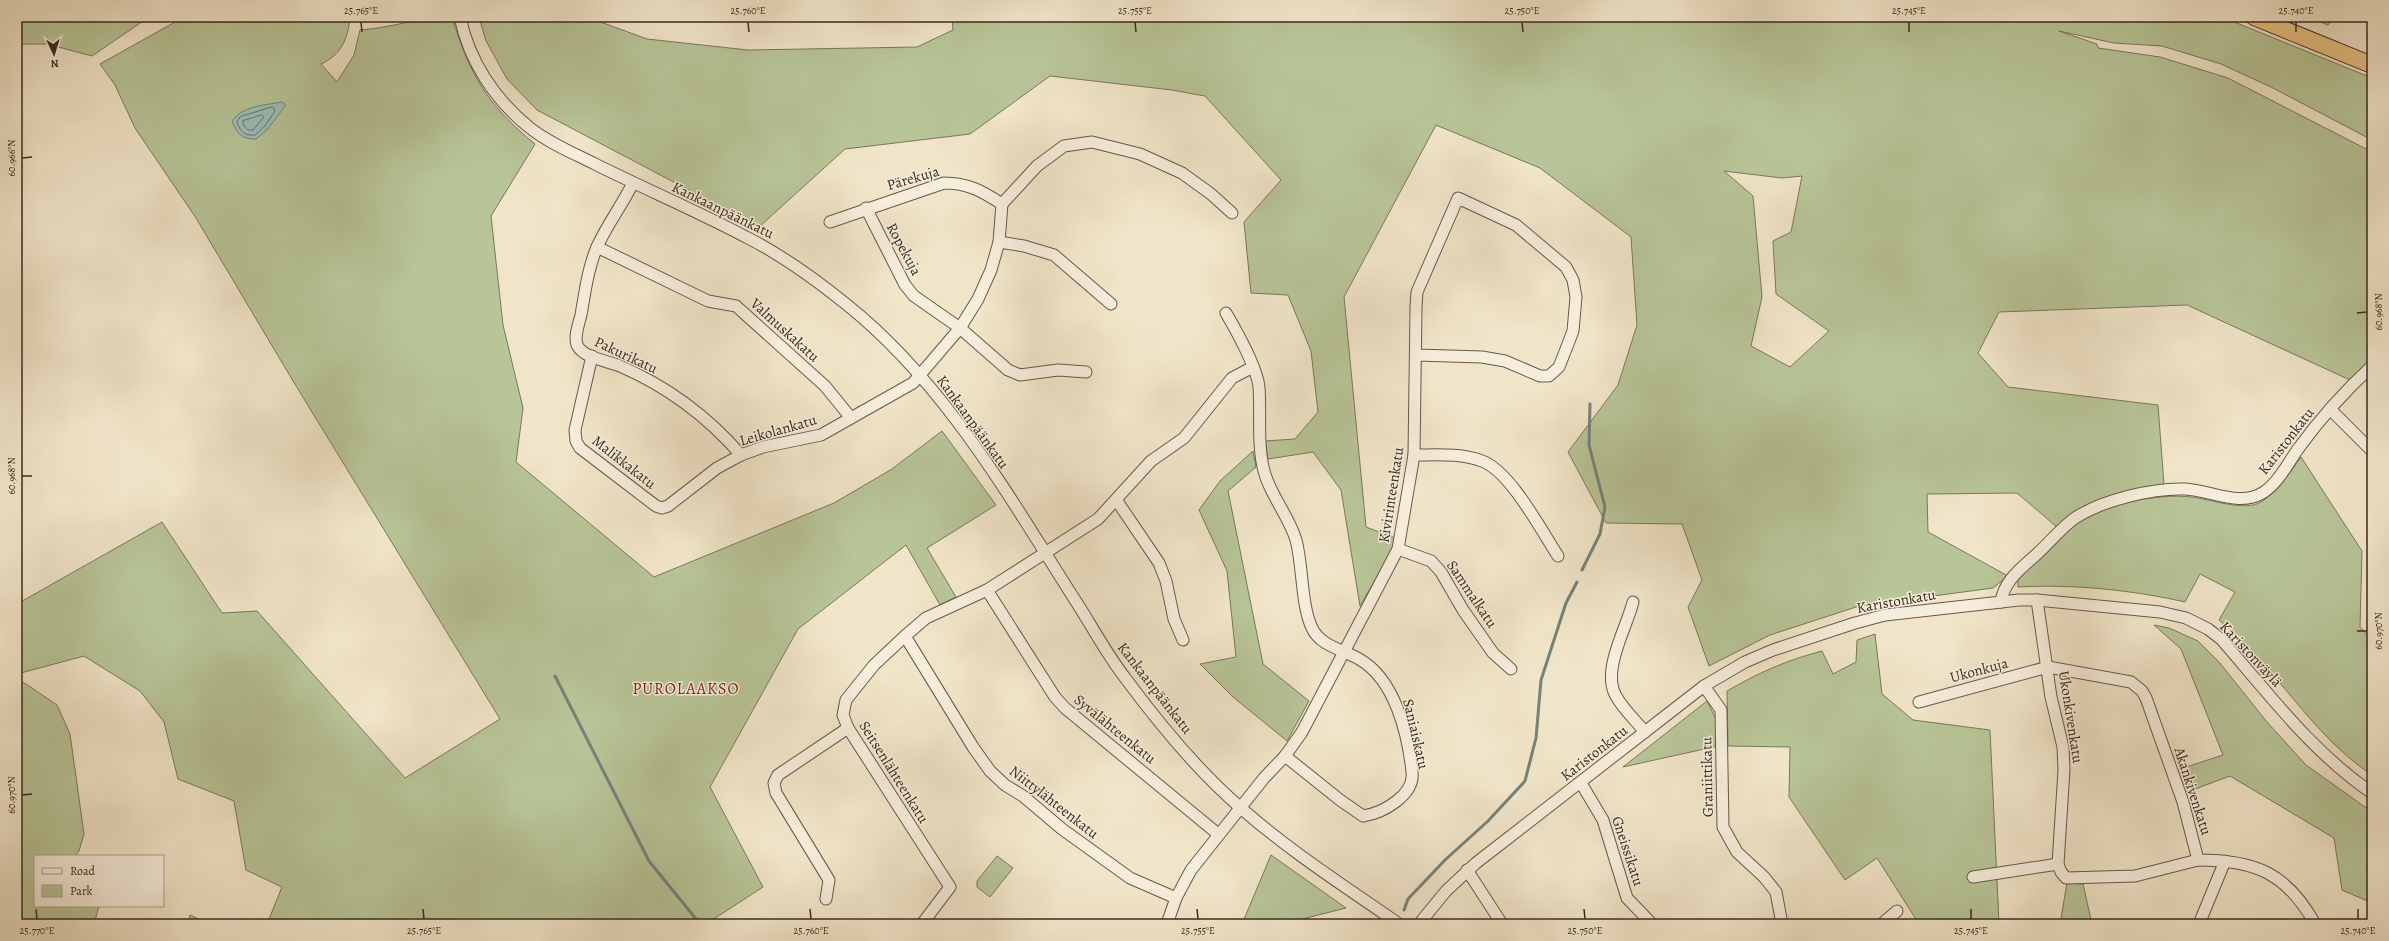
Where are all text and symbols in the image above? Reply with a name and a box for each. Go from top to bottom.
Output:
text: 25.765°E [344,4,378,17]
text: 25.760°E [730,4,766,17]
text: 25.755°E [1118,4,1152,17]
text: 25.750°E [1505,4,1540,17]
text: 25.745°E [1892,4,1926,17]
text: 25.740°E [2278,4,2314,17]
north arrow [34,34,74,74]
text: N [50,56,59,71]
text: 60.966°N [5,140,18,177]
street label: Pärekuja [884,161,942,195]
street label: Kankaanpäänkatu [669,177,778,244]
street label: Ropekuja [882,219,926,279]
street label: Valmuskakatu [745,293,825,367]
text: 60.968°N [2372,293,2385,331]
street label: Pakurikatu [591,332,662,379]
street label: Kankaanpäänkatu [932,371,1014,474]
street label: Karistonkatu [2253,403,2319,479]
street label: Leikolankatu [737,409,820,451]
street label: Malikkakatu [588,431,661,494]
street label: Kivirinteenkatu [1374,445,1409,544]
text: 60.968°N [5,457,18,495]
street label: Sammalkatu [1442,556,1502,632]
street label: Karistonkatu [1855,584,1938,618]
text: 60.970°N [2372,612,2385,650]
street label: Karistonväylä [2215,617,2287,691]
street label: Kankaanpäänkatu [1113,638,1198,739]
street label: Ukonkuja [1948,653,2010,687]
street label: Ukonkivenkatu [2054,669,2088,766]
district label: PUROLAAKSO [632,678,740,700]
street label: Syvälähteenkatu [1070,690,1161,769]
street label: Saniaiskatu [1398,697,1434,772]
street label: Seitsenlähteenkatu [855,717,934,828]
street label: Karistonkatu [1556,720,1632,786]
street label: Graniittikatu [1696,736,1718,817]
street label: Akankivenkatu [2169,744,2217,838]
street label: Niittylähteenkatu [1005,761,1103,844]
text: 60.970°N [5,776,18,814]
street label: Gneissikatu [1607,813,1649,889]
legend [34,855,164,907]
text: Road [70,863,96,879]
text: Park [70,883,93,899]
text: 25.770°E [20,924,54,937]
text: 25.765°E [407,924,441,937]
text: 25.760°E [793,924,829,937]
text: 25.755°E [1181,924,1215,937]
text: 25.750°E [1568,924,1603,937]
text: 25.745°E [1954,924,1988,937]
text: 25.740°E [2340,924,2376,937]

